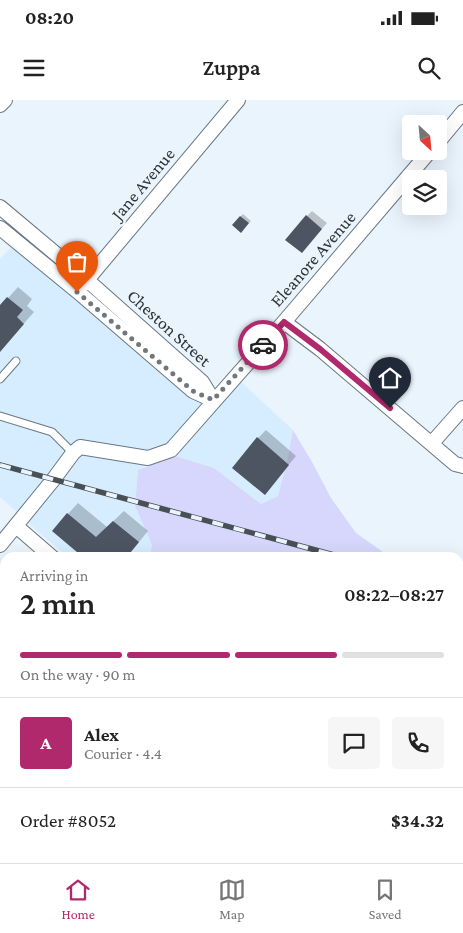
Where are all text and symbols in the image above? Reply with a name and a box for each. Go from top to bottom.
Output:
text: 08:20 [25,7,74,28]
icon: menu [20,54,48,82]
icon: search [415,54,443,82]
text: Zuppa [203,55,260,80]
north arrow [402,115,448,160]
map controls [402,115,447,215]
street label: Jane Avenue [106,144,179,226]
button: layers [402,170,447,215]
street label: Eleanore Avenue [266,207,360,311]
pin [56,241,98,292]
icon: bag [63,248,91,276]
street label: Cheston Street [123,285,216,371]
courier [238,320,288,370]
icon: car [249,331,277,359]
pin [369,357,411,408]
icon: home [376,364,404,392]
text: Arriving in [20,567,88,584]
text: 08:22–08:27 [344,584,444,605]
text: 2 min [20,585,95,621]
text: On the way · 90 m [20,666,135,683]
button: chat [328,717,380,769]
button: phone [392,717,444,769]
text: Alex [84,724,119,745]
text: A [40,732,52,753]
text: Courier · 4.4 [84,745,162,762]
text: Order #8052 [20,810,116,831]
text: $34.32 [391,810,444,831]
tab: Home [61,876,95,922]
tab: Map [218,876,246,922]
tab: Saved [369,876,402,922]

